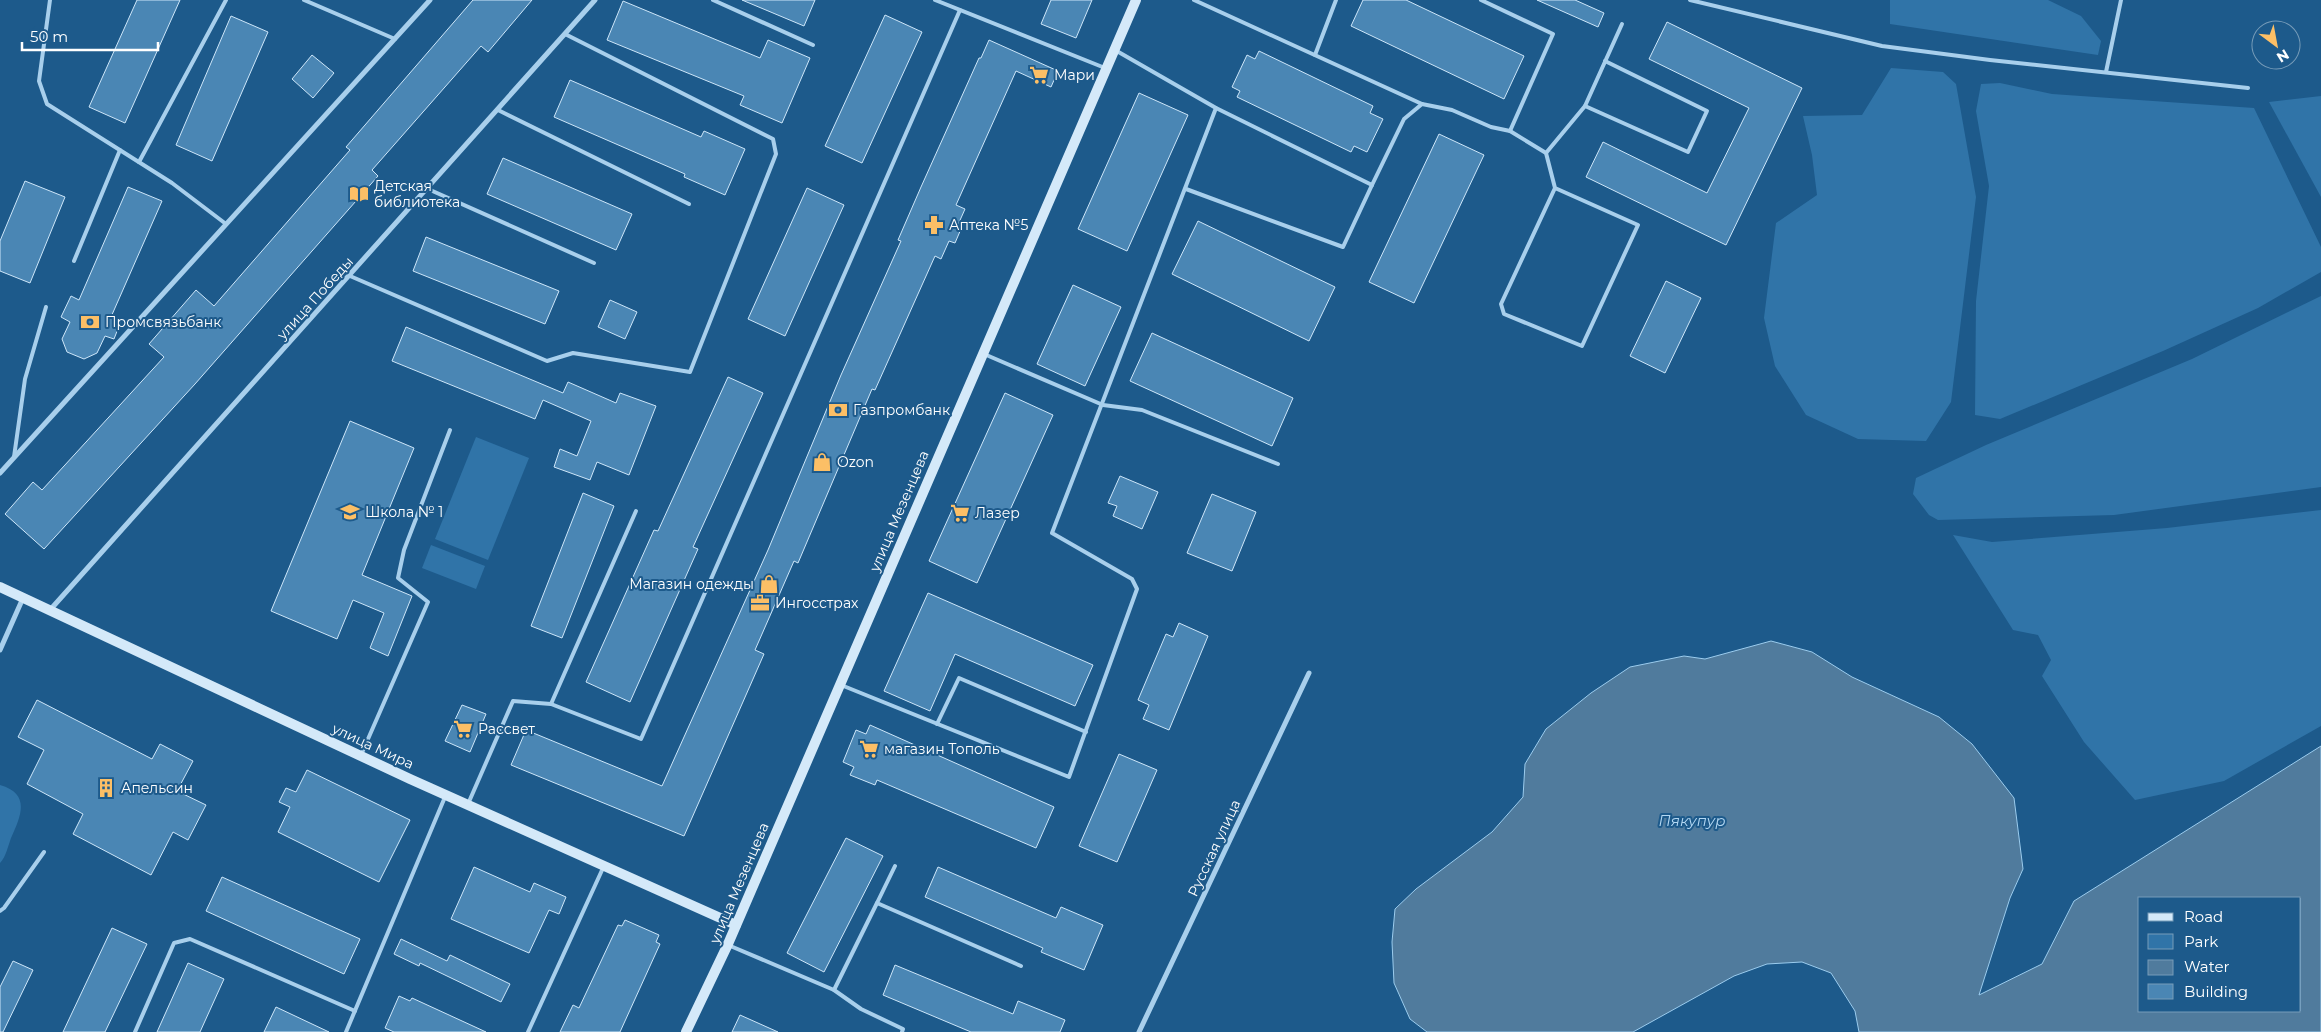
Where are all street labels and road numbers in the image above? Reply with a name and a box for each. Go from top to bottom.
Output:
street label: улица Победы [272,253,357,344]
street label: улица Мезенцева [865,448,933,575]
street label: улица Мира [328,719,417,773]
street label: Русская улица [1184,797,1244,899]
street label: улица Мезенцева [705,820,773,947]

